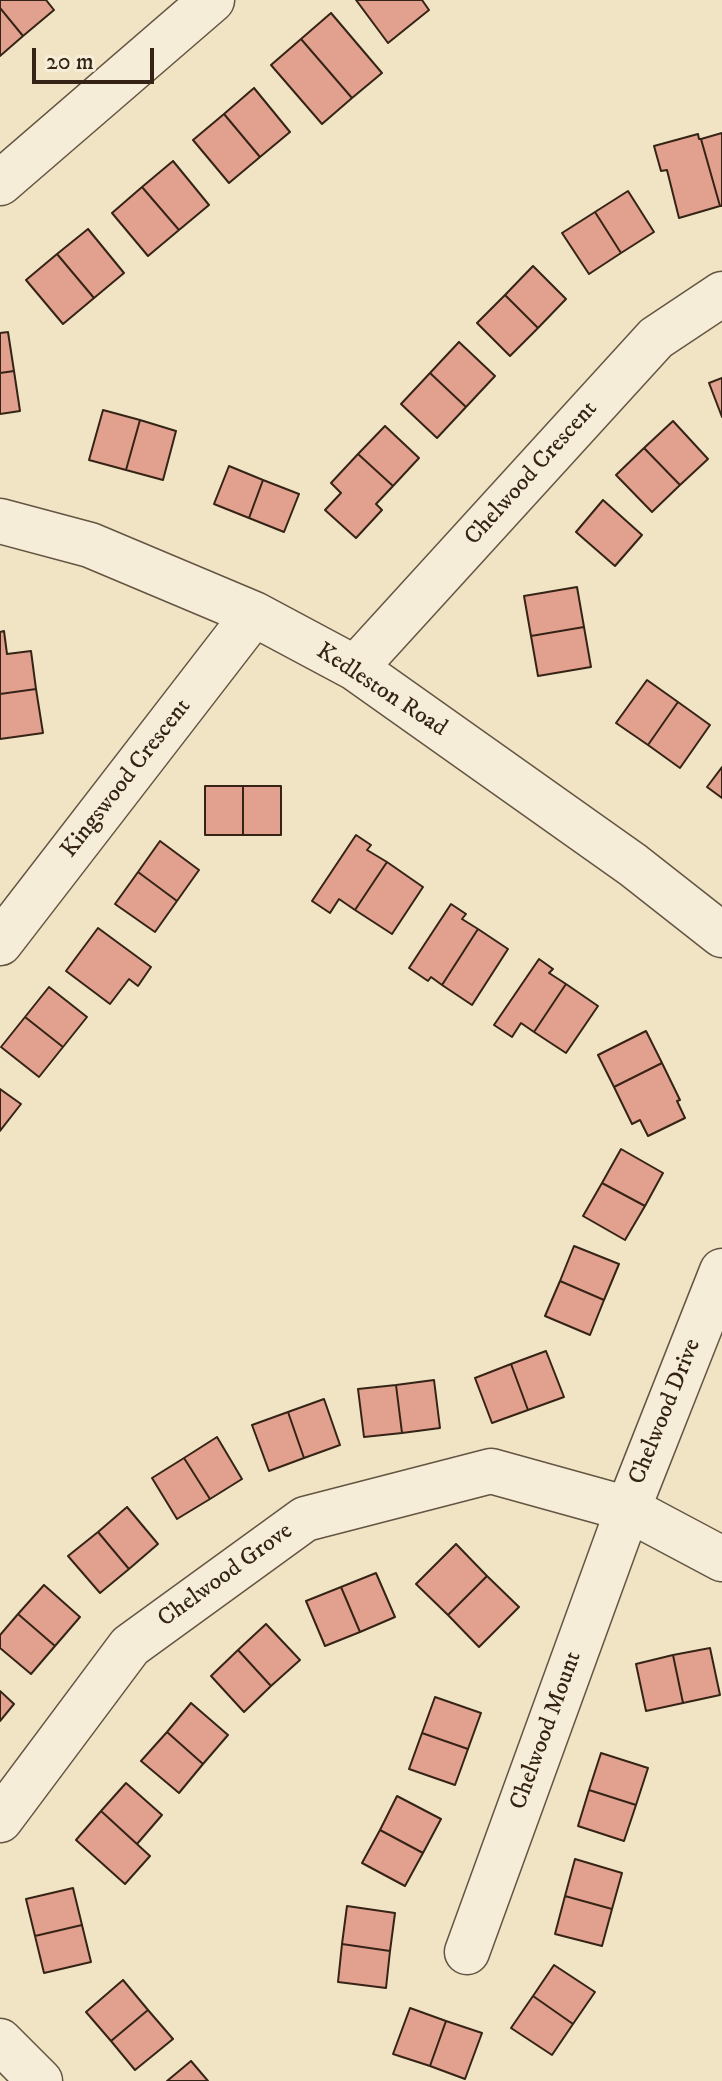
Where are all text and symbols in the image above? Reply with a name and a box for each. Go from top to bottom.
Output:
scale bar [36,32,158,82]
text: 20 m [46,47,94,77]
street label: Chelwood Crescent [460,396,604,552]
street label: Kedleston Road [310,638,452,744]
street label: Kingswood Crescent [56,694,198,864]
street label: Chelwood Drive [624,1335,708,1489]
street label: Chelwood Grove [153,1518,299,1634]
street label: Chelwood Mount [505,1648,589,1814]

